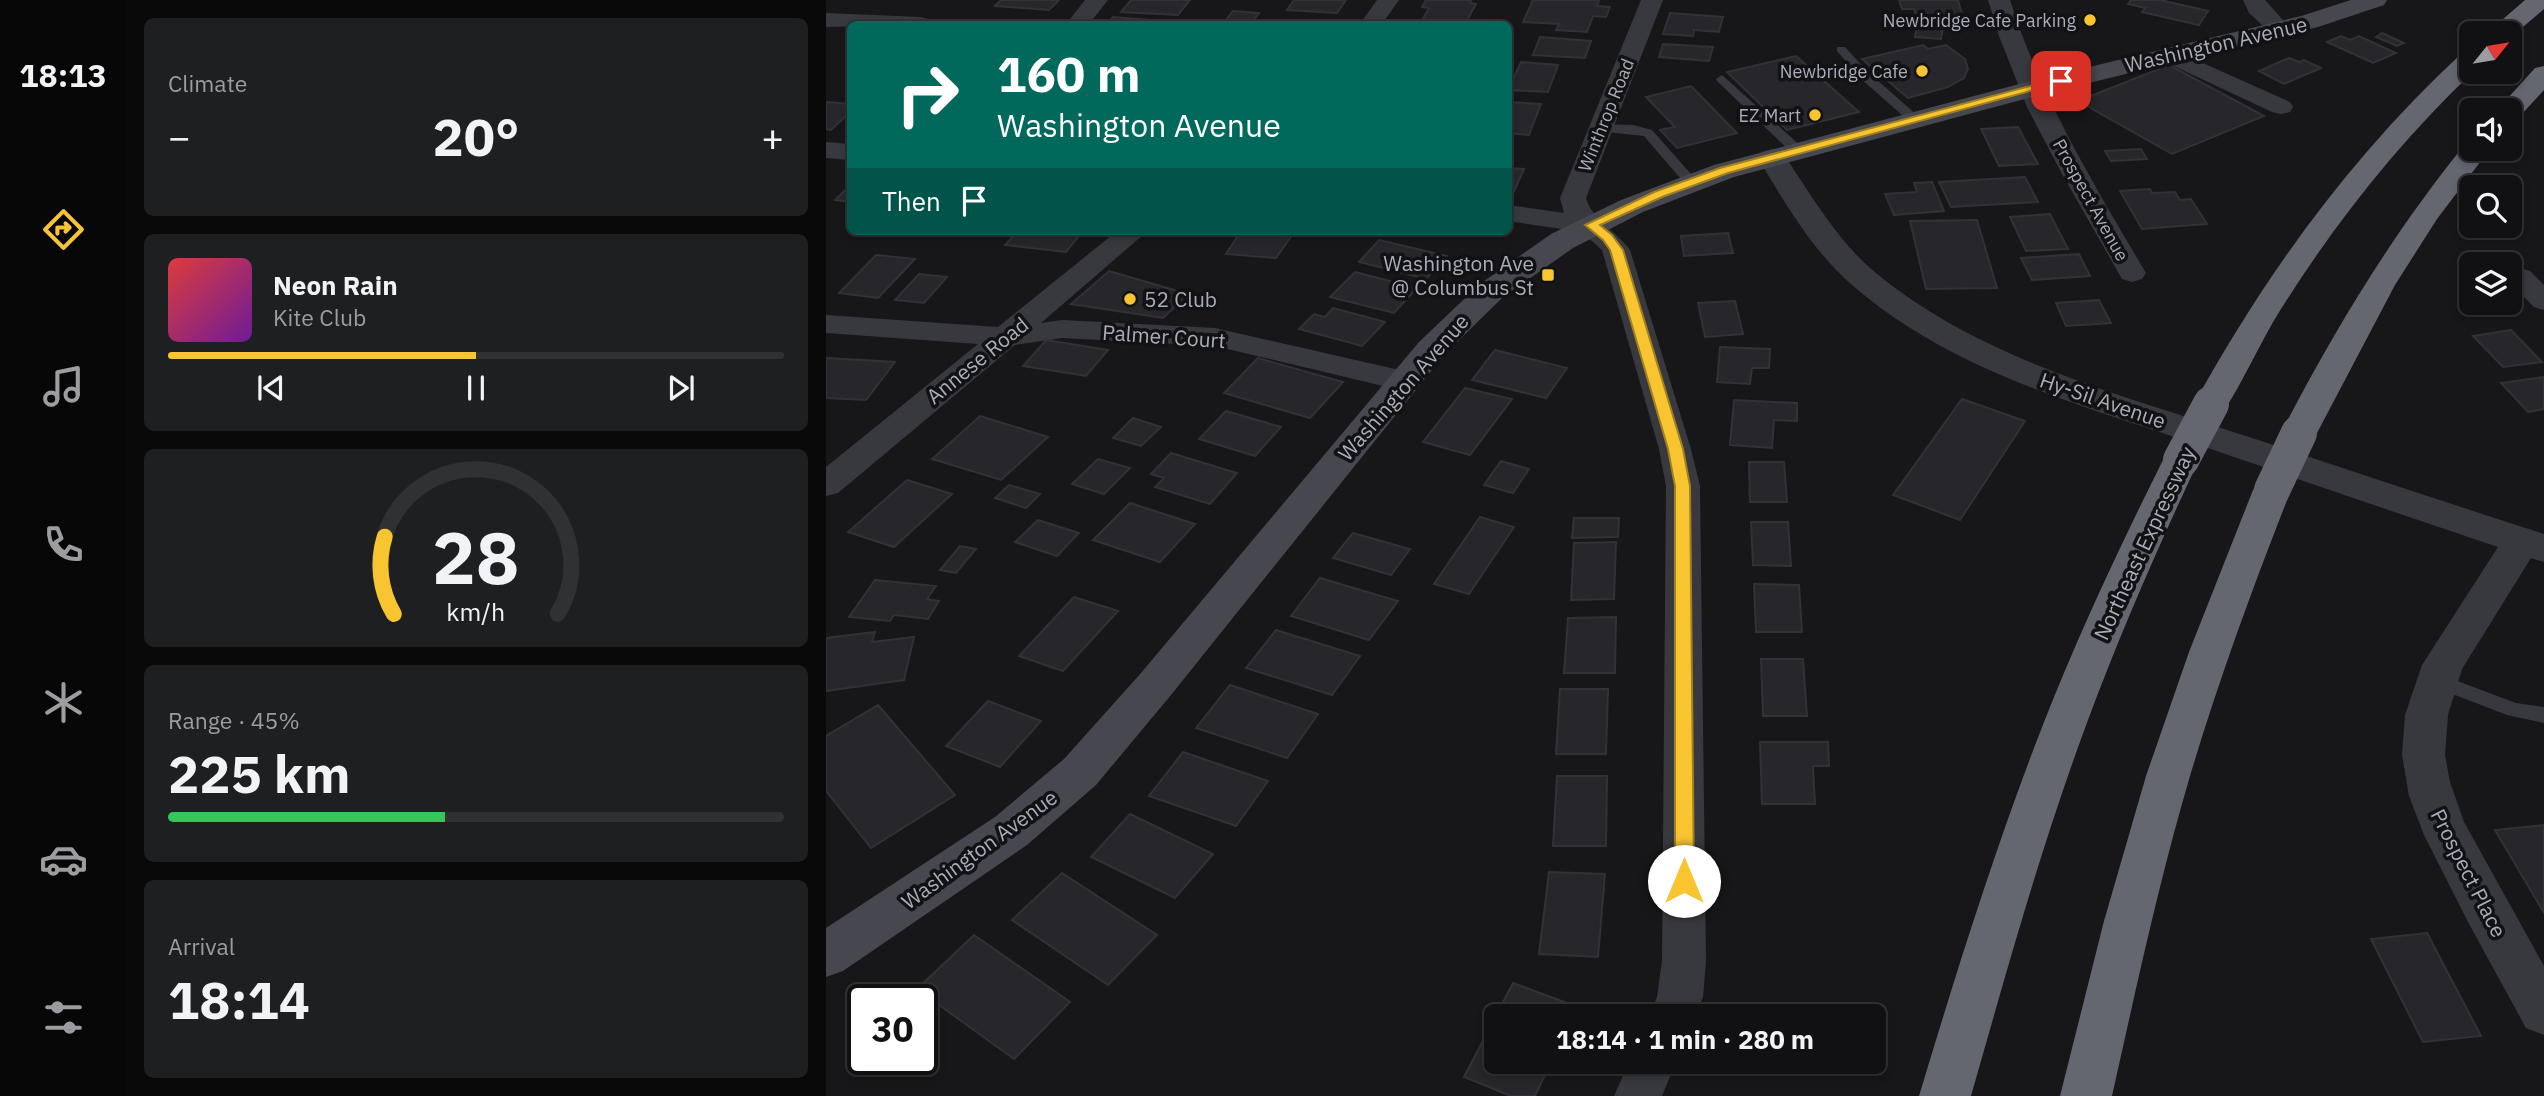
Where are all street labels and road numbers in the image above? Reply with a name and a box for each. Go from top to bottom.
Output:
street label: Washington Avenue [2122,9,2310,79]
street label: Winthrop Road [1573,55,1639,175]
street label: Prospect Avenue [2048,135,2134,265]
street label: Washington Avenue [1331,308,1475,466]
street label: Annese Road [920,310,1034,410]
street label: Palmer Court [1101,318,1227,354]
street label: Hy-Sil Avenue [2036,365,2170,435]
street label: Northeast Expressway [2087,441,2201,644]
street label: Washington Avenue [895,783,1063,915]
street label: Prospect Place [2425,804,2513,942]

